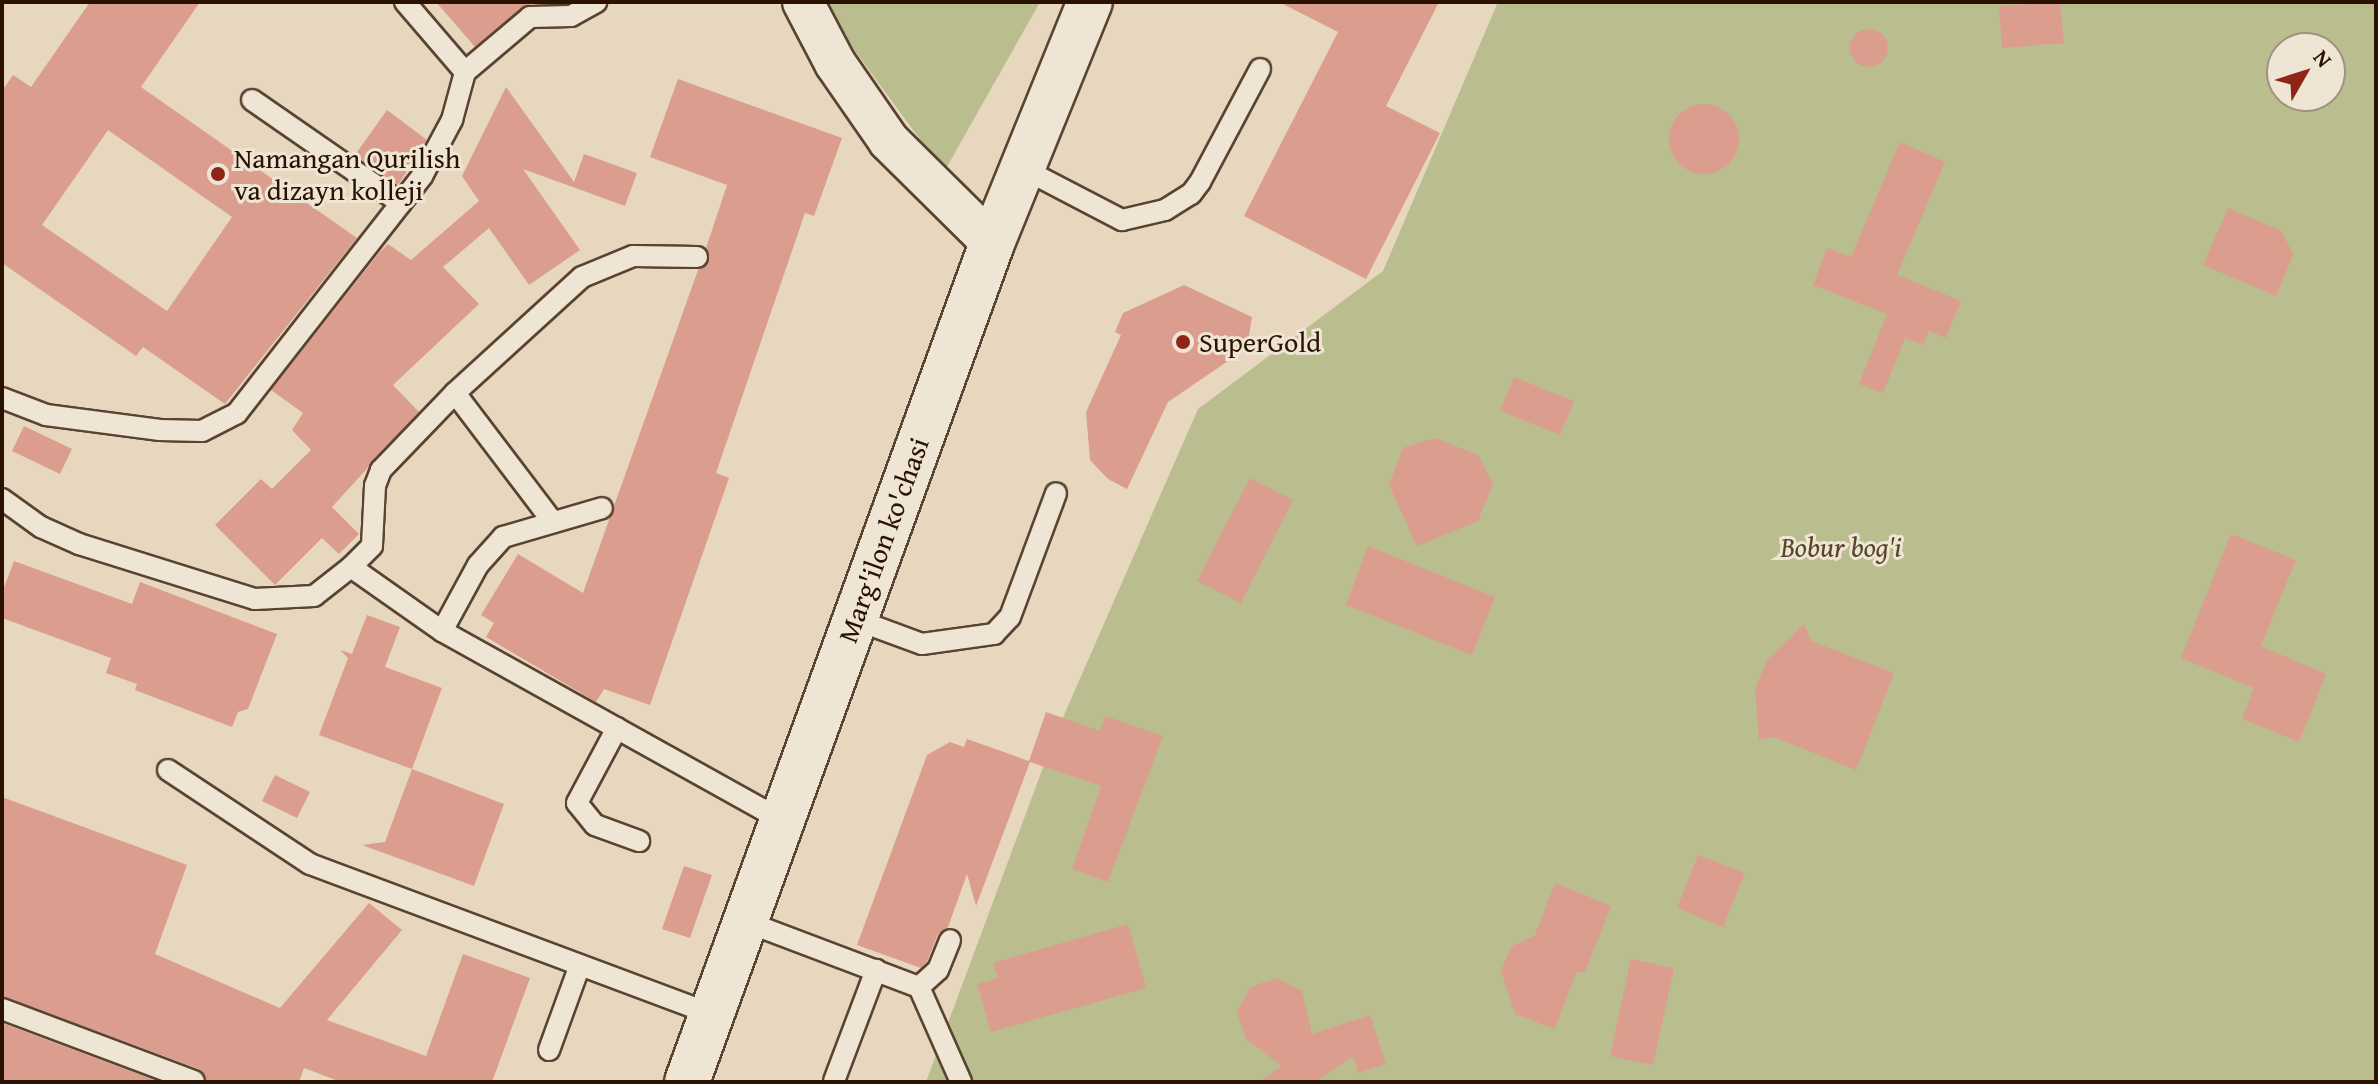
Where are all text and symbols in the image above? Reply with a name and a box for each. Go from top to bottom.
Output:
north arrow [2266,32,2346,112]
text: N [2306,42,2340,74]
place label: Namangan Qurilish va dizayn kolleji [234,141,461,207]
marker: Namangan Qurilish va dizayn kolleji [209,165,227,183]
place label: SuperGold [1199,325,1321,359]
marker: SuperGold [1174,333,1192,351]
street label: Marg'ilon ko'chasi [830,433,936,647]
park label: Bobur bog'i [1780,530,1902,564]

